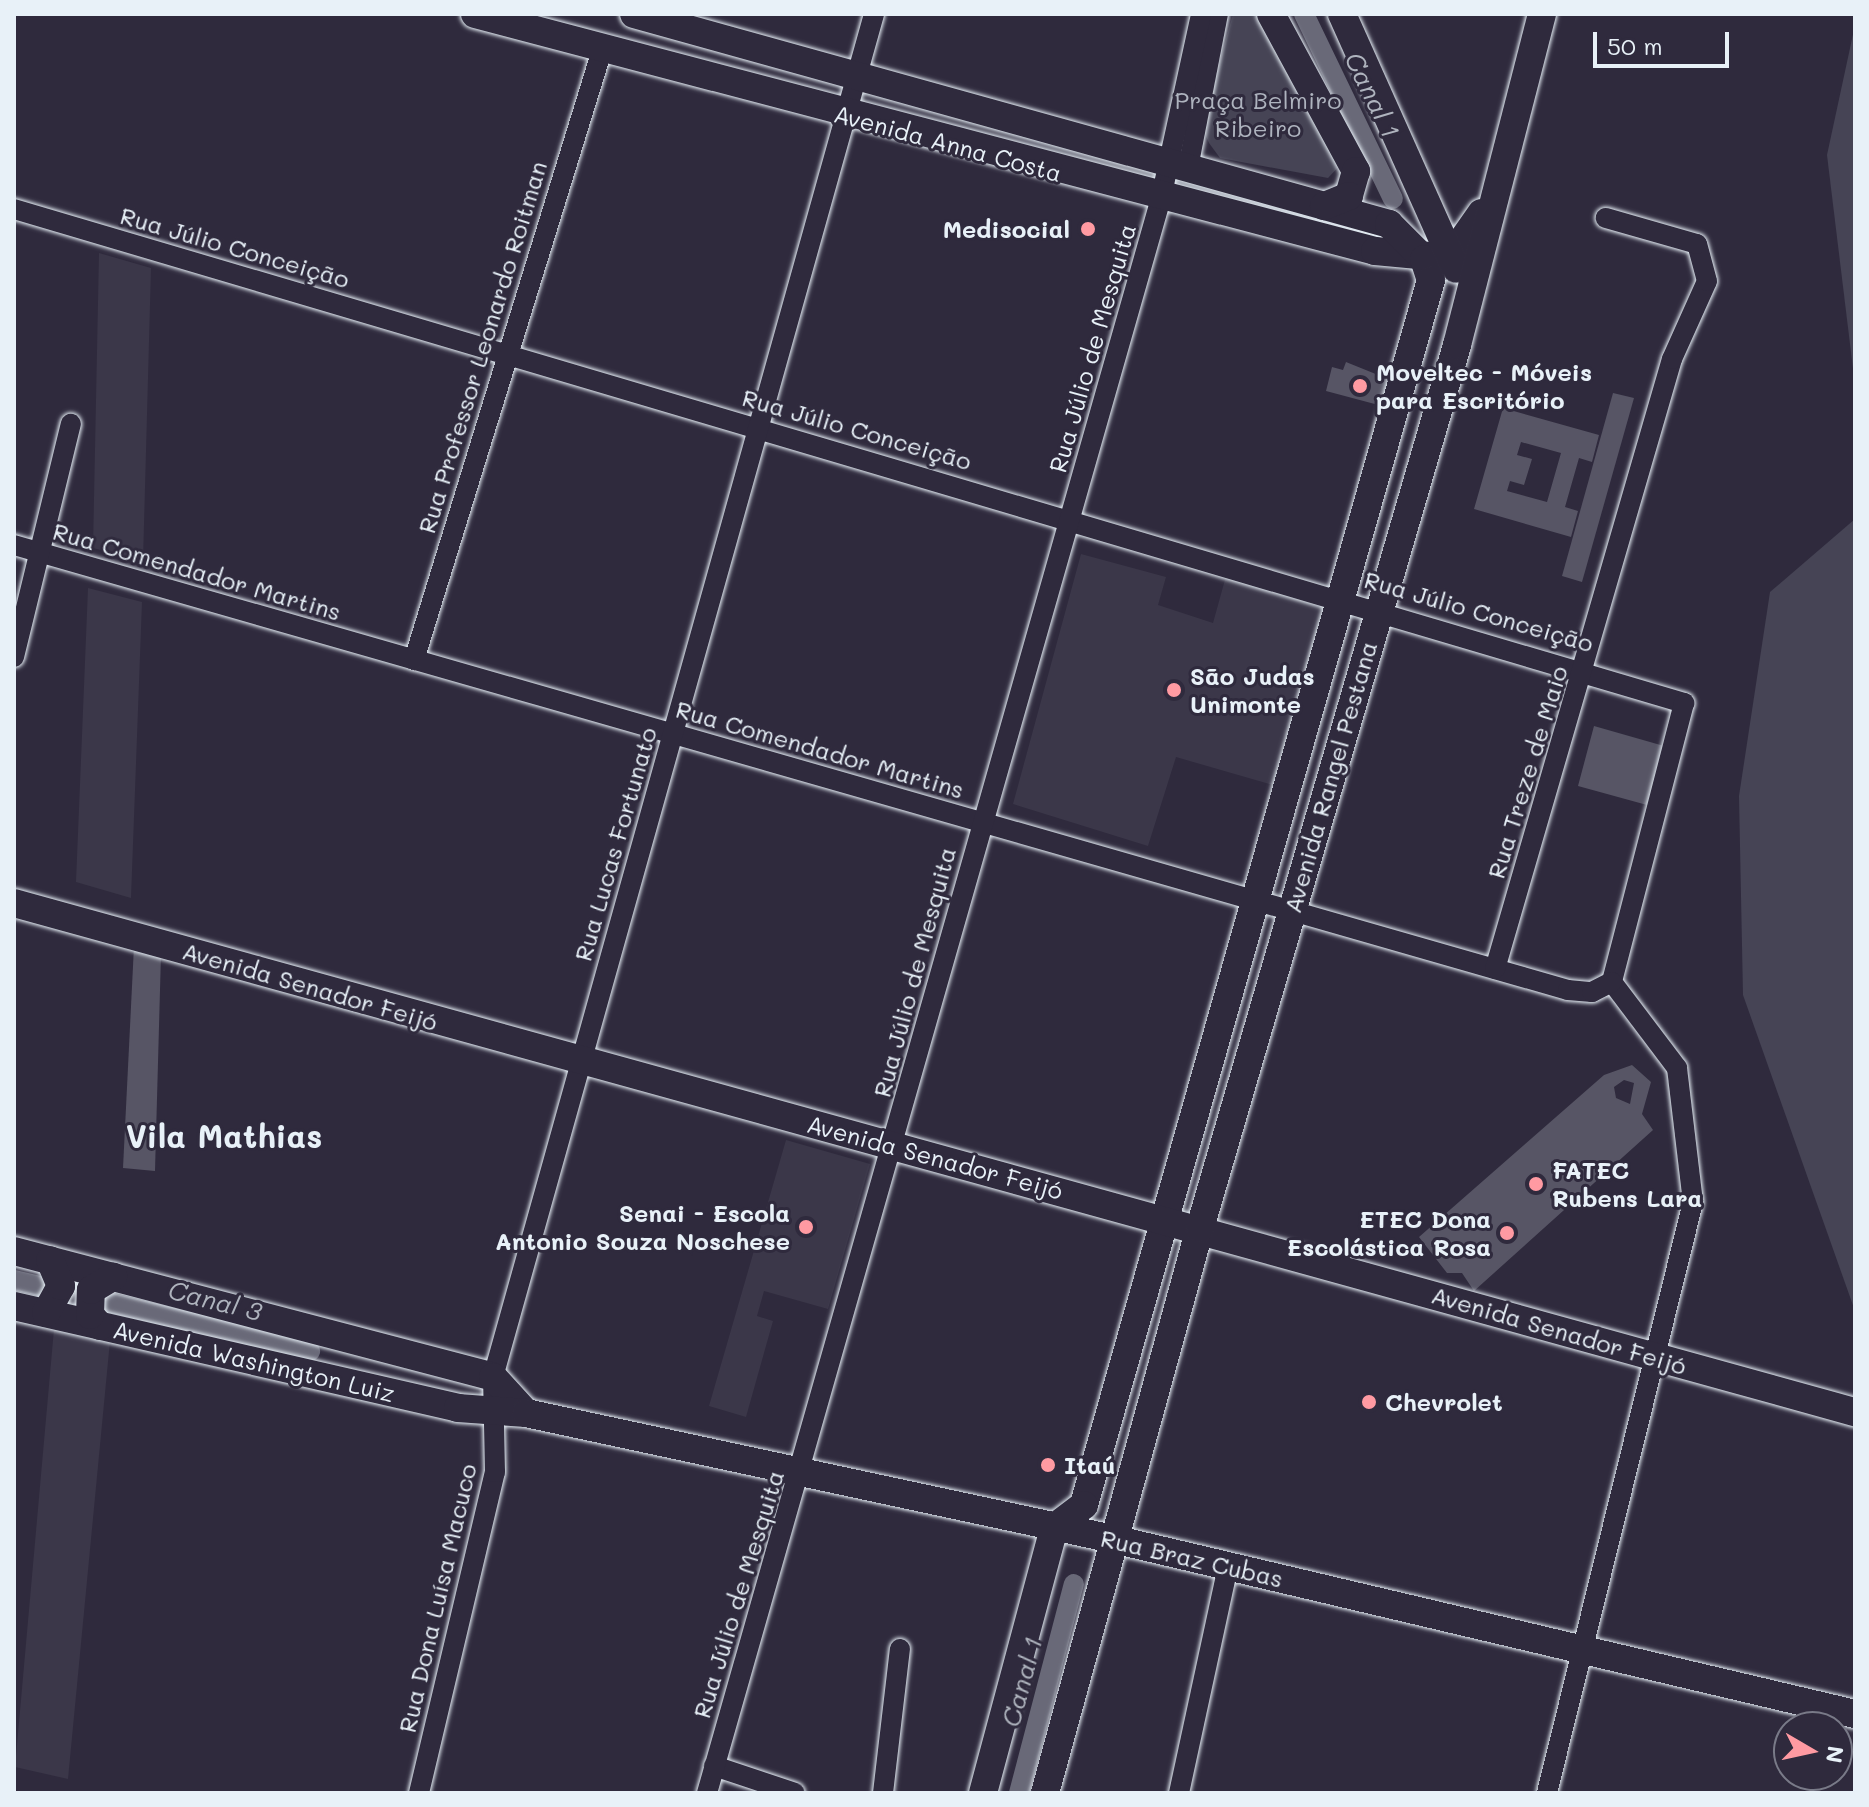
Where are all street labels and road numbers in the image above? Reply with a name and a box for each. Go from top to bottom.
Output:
street label: Avenida Anna Costa [831,99,1065,187]
street label: Rua Professor Leonardo Roitman [412,157,552,537]
street label: Rua Júlio Conceição [117,200,353,294]
street label: Rua Júlio de Mesquita [1043,220,1141,476]
street label: Rua Júlio Conceição [739,382,975,476]
street label: Rua Comendador Martins [50,516,344,626]
street label: Rua Júlio Conceição [1361,564,1597,658]
street label: Avenida Rangel Pestana [1277,638,1383,916]
street label: Rua Treze de Maio [1481,662,1573,882]
street label: Rua Comendador Martins [673,694,967,804]
street label: Rua Lucas Fortunato [568,724,662,964]
street label: Rua Júlio de Mesquita [867,844,961,1100]
street label: Avenida Senador Feijó [179,936,441,1036]
street label: Avenida Senador Feijó [804,1109,1066,1205]
street label: Avenida Senador Feijó [1428,1280,1690,1380]
street label: Avenida Washington Luiz [110,1315,398,1407]
street label: Rua Dona Luísa Macuco [392,1461,482,1735]
street label: Rua Júlio de Mesquita [687,1467,789,1721]
street label: Rua Braz Cubas [1098,1523,1286,1593]

